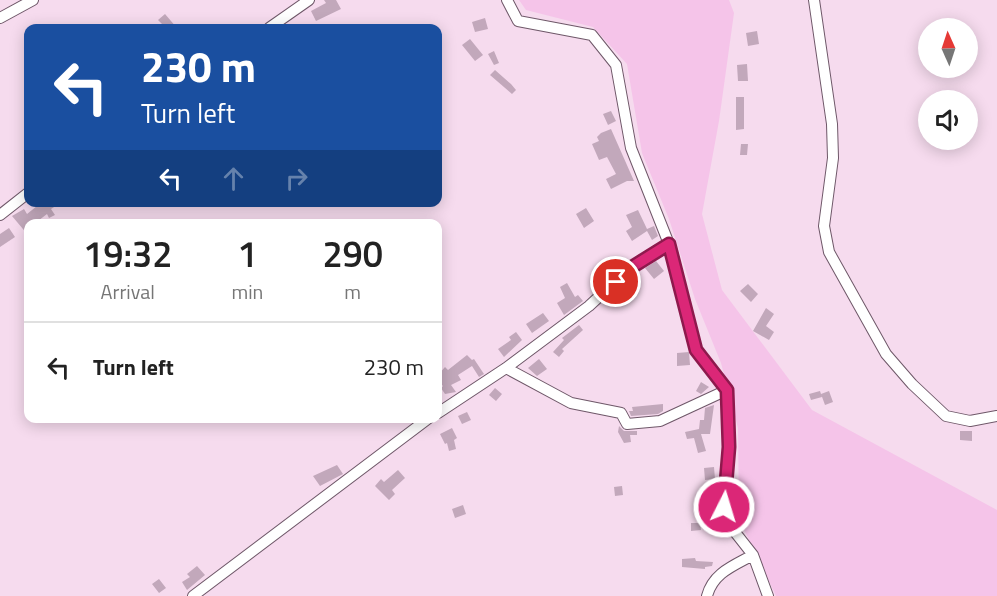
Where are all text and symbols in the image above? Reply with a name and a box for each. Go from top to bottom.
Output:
north arrow [918,18,978,78]
map controls [918,18,978,150]
text: 230 m [141,34,256,98]
icon: left [42,48,120,126]
button: sound [918,90,978,150]
text: Turn left [141,92,235,133]
icon: left [154,162,187,195]
icon: ahead [217,162,250,195]
icon: right [280,162,313,195]
text: 19:32 [83,226,172,281]
text: 1 [237,226,257,281]
text: 290 [322,226,383,281]
pin [590,256,641,307]
icon: arrive [599,265,632,298]
text: Arrival [101,276,155,307]
text: min [231,276,263,307]
text: m [344,276,361,307]
text: Turn left [93,350,174,384]
text: 230 m [364,350,424,384]
icon: left [42,351,75,384]
position arrow [692,475,756,539]

